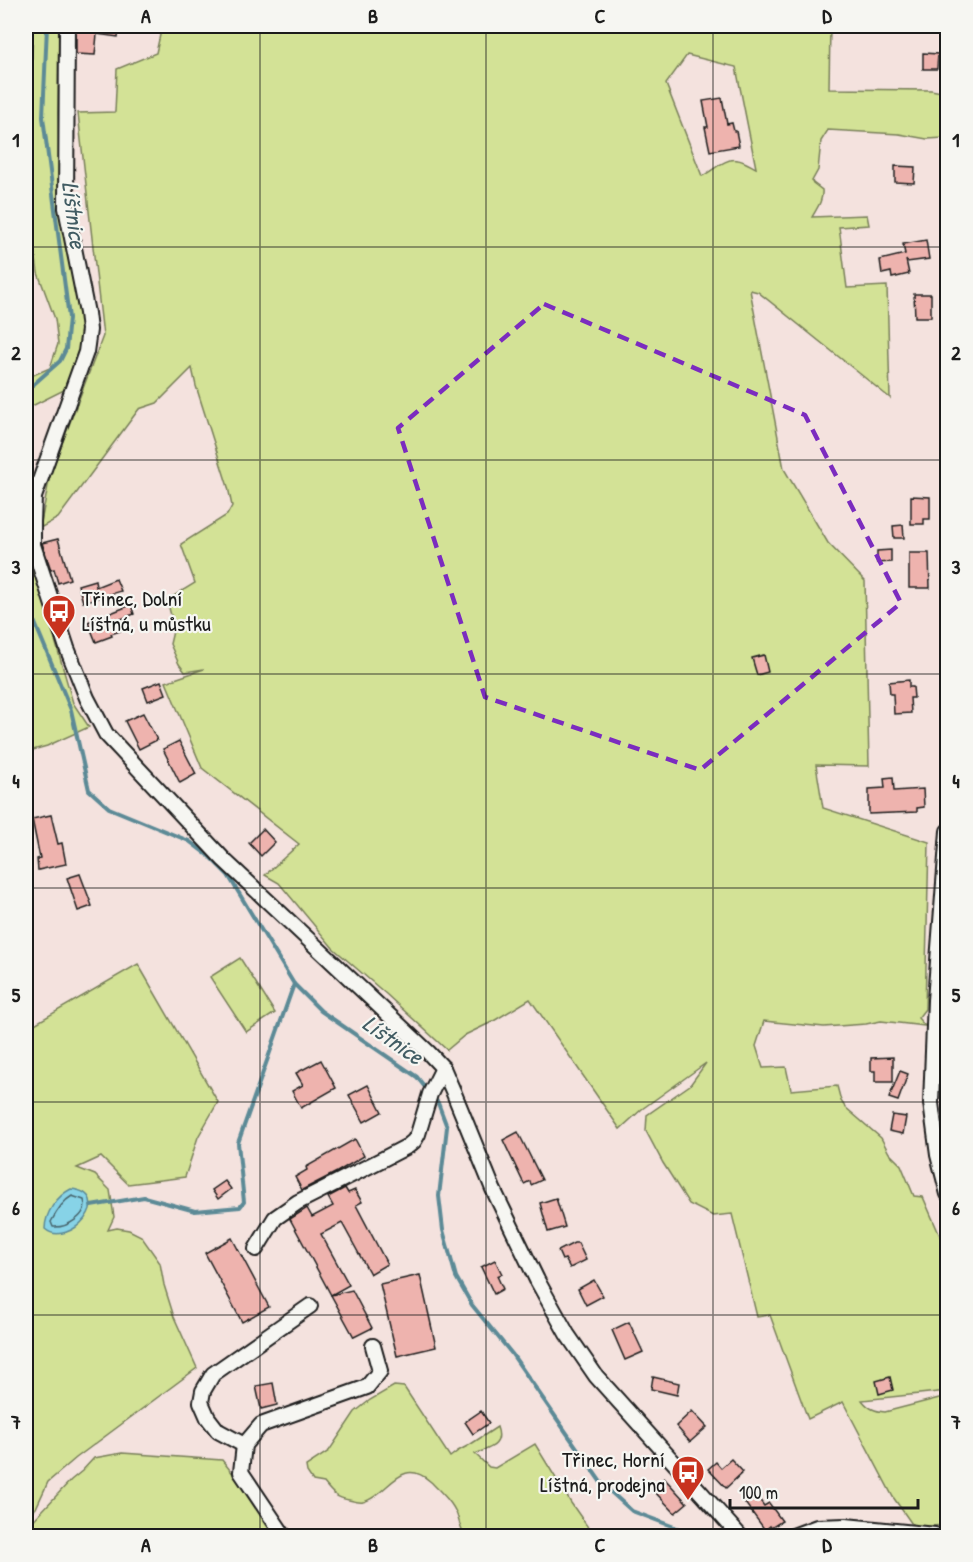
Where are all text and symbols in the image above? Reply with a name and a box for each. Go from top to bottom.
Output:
text: A [141,2,151,29]
text: B [368,2,378,29]
text: C [595,2,606,29]
text: D [822,2,832,29]
text: 1 [12,126,20,153]
text: 1 [952,126,960,153]
water label: Líštnice [55,180,95,251]
text: 2 [11,339,21,366]
text: 2 [951,339,961,366]
text: 3 [12,553,21,580]
text: 3 [952,553,961,580]
place label: Třinec, Dolní Líštná, u můstku [82,583,211,638]
bus stop icon: Třinec, Dolní Líštná, u můstku [41,593,77,640]
text: 4 [12,767,20,794]
text: 4 [952,767,960,794]
text: 5 [12,981,21,1008]
text: 5 [952,981,961,1008]
water label: Líštnice [357,1007,431,1072]
text: 6 [12,1194,20,1221]
text: 6 [952,1194,960,1221]
text: 7 [10,1408,21,1435]
text: 7 [950,1408,961,1435]
place label: Třinec, Horní Líštná, prodejna [540,1444,665,1499]
bus stop icon: Třinec, Horní Líštná, prodejna [670,1454,706,1501]
scale bar [730,1472,918,1510]
text: 100 m [739,1480,778,1505]
text: A [141,1531,151,1558]
text: B [368,1531,378,1558]
text: C [595,1531,606,1558]
text: D [822,1531,832,1558]

